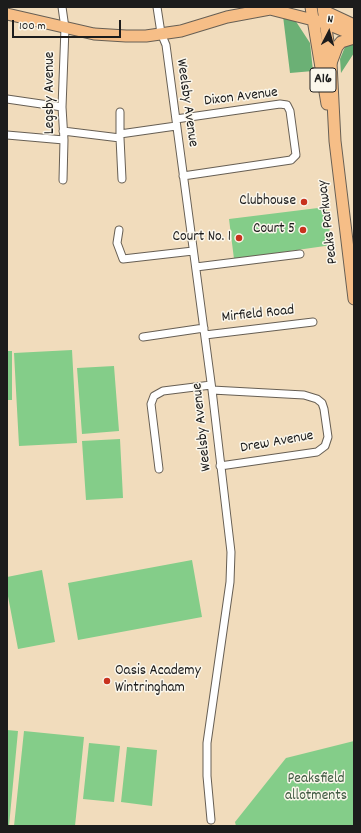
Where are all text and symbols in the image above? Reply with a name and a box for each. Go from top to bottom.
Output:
scale bar [14,12,123,38]
north arrow [309,12,349,52]
text: N [327,12,334,28]
text: 100 m [19,18,46,35]
street label: Legsby Avenue [42,52,60,134]
street label: Weelsby Avenue [171,58,201,148]
road number: A16 [310,68,336,92]
street label: Dixon Avenue [203,85,279,111]
street label: Peaks Parkway [315,179,343,265]
place label: Clubhouse [239,193,296,211]
marker: Clubhouse [299,197,309,207]
place label: Court 5 [253,221,295,239]
marker: Court 5 [298,225,308,235]
place label: Court No. 1 [173,229,231,247]
marker: Court No. 1 [234,233,244,243]
street label: Mirfield Road [221,302,295,328]
street label: Weelsby Avenue [189,382,217,472]
street label: Drew Avenue [239,428,315,458]
place label: Oasis Academy Wintringham [115,663,201,698]
marker: Oasis Academy Wintringham [102,676,112,686]
park label: Peaksfield allotments [285,771,347,806]

